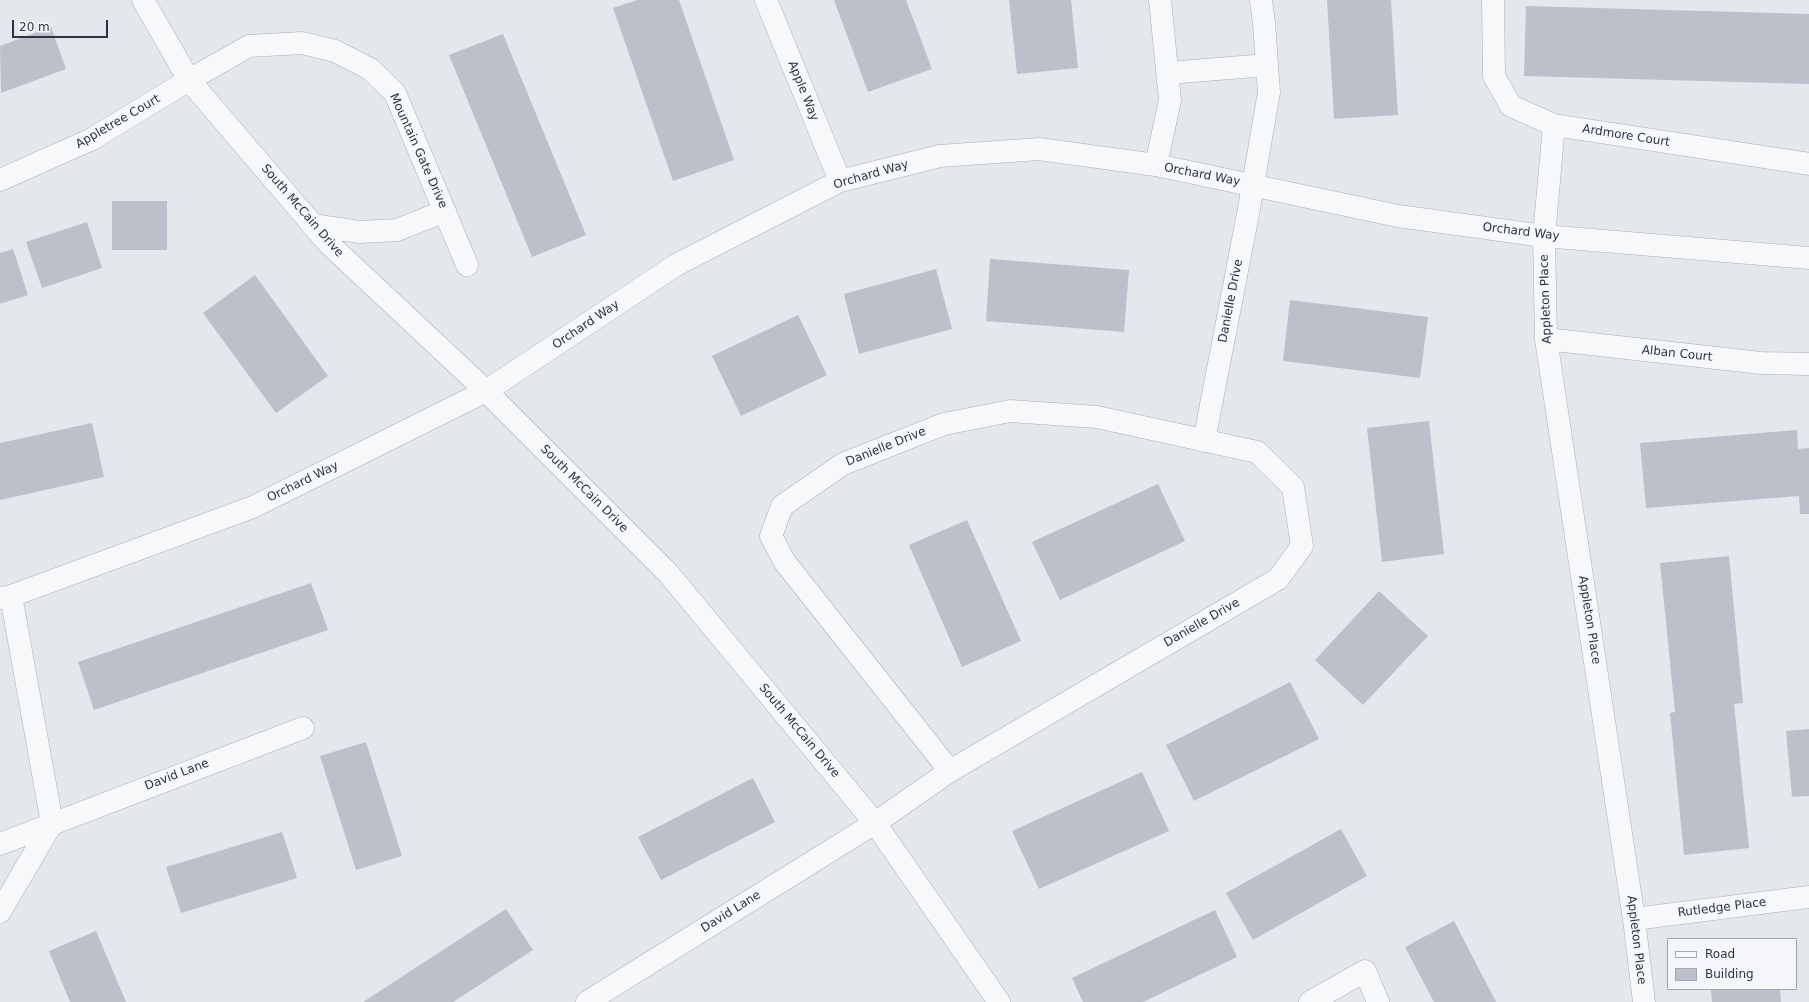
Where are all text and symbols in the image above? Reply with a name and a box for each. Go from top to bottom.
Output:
scale bar [14,12,110,38]
text: 20 m [19,20,50,34]
street label: Apple Way [784,59,822,123]
street label: Mountain Gate Drive [386,91,450,211]
street label: Appletree Court [73,92,163,152]
street label: Ardmore Court [1581,122,1671,150]
street label: Orchard Way [832,157,910,193]
street label: Orchard Way [1163,161,1241,189]
street label: South McCain Drive [258,162,346,260]
street label: Orchard Way [1482,220,1560,244]
street label: Appleton Place [1537,254,1555,344]
street label: Danielle Drive [1216,258,1246,344]
street label: Orchard Way [550,297,622,353]
street label: Alban Court [1641,343,1713,365]
street label: Danielle Drive [844,424,928,470]
street label: South McCain Drive [537,442,631,536]
street label: Orchard Way [265,459,341,505]
street label: Appleton Place [1575,575,1603,665]
street label: Danielle Drive [1162,596,1242,650]
street label: South McCain Drive [756,681,842,781]
street label: David Lane [143,756,211,794]
street label: David Lane [699,888,763,936]
street label: Appleton Place [1623,895,1649,985]
street label: Rutledge Place [1677,895,1767,921]
legend [1667,938,1797,990]
text: Road [1705,947,1735,961]
text: Building [1705,967,1754,981]

